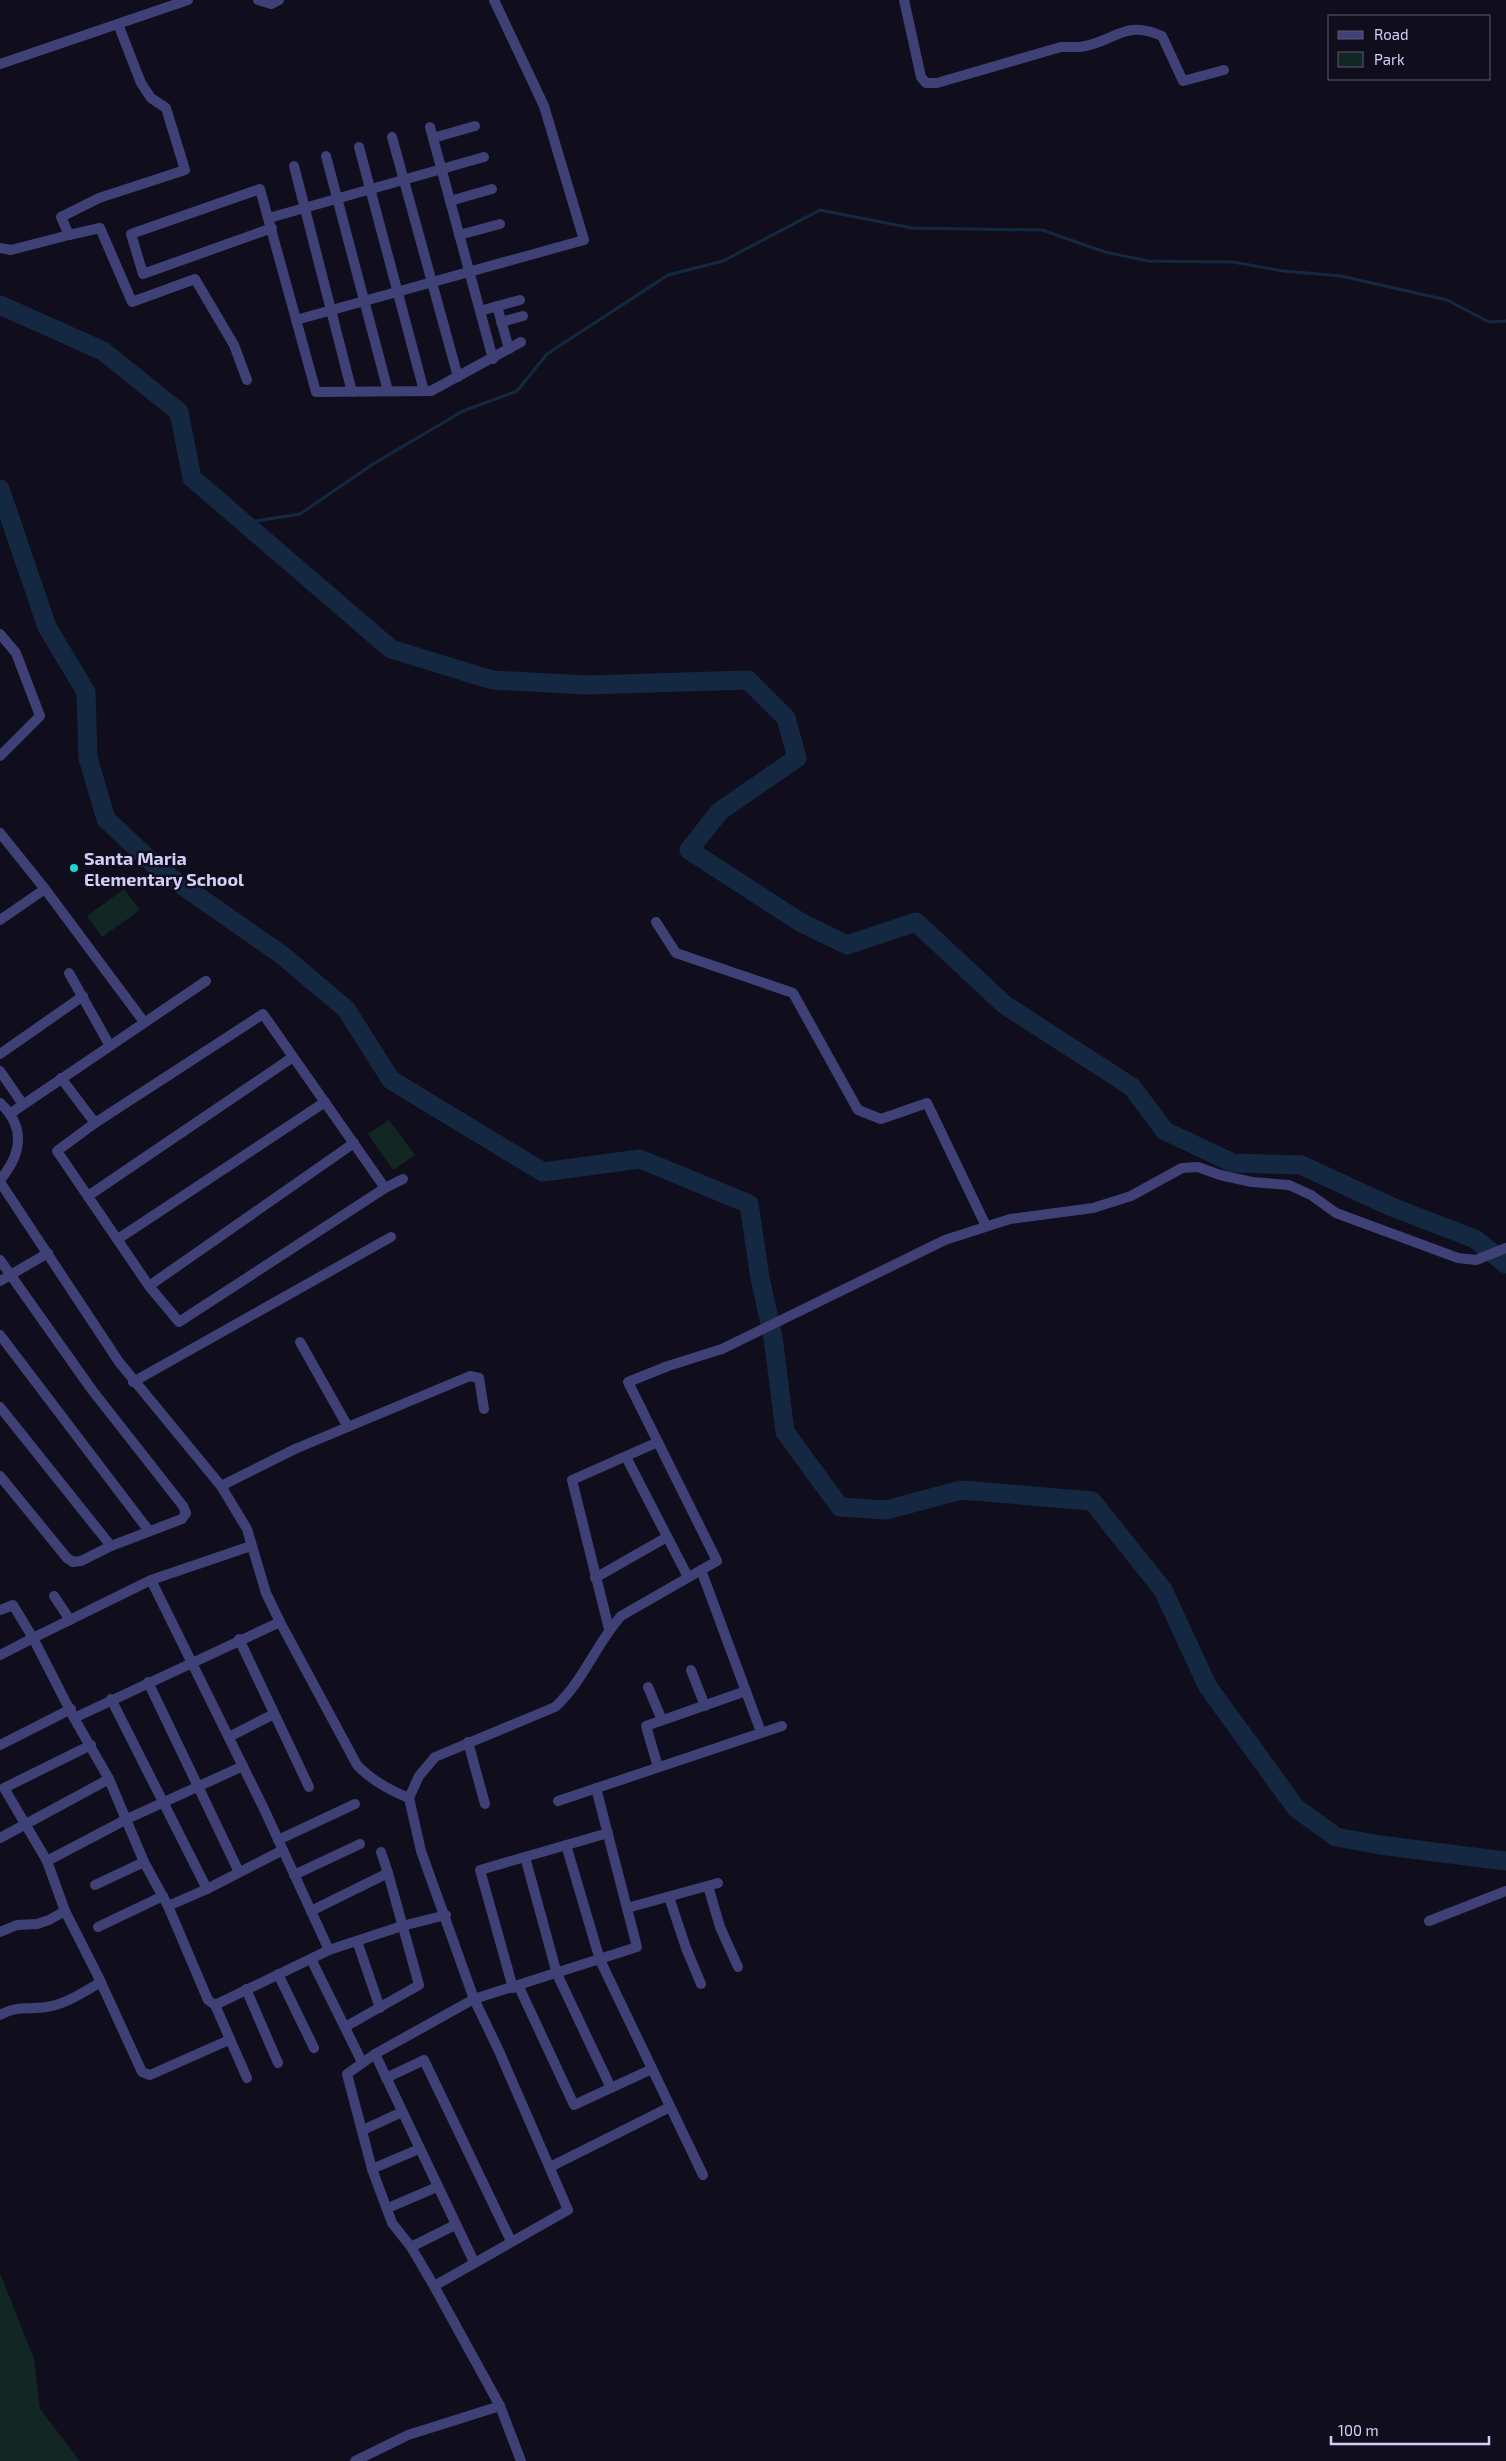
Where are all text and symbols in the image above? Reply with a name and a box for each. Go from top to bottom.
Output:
legend [1328,15,1491,80]
text: Road [1374,25,1409,43]
text: Park [1374,50,1405,68]
place label: Santa Maria Elementary School [84,847,244,890]
marker: Santa Maria Elementary School [68,862,80,874]
scale bar [1331,2414,1488,2446]
text: 100 m [1338,2421,1379,2439]

